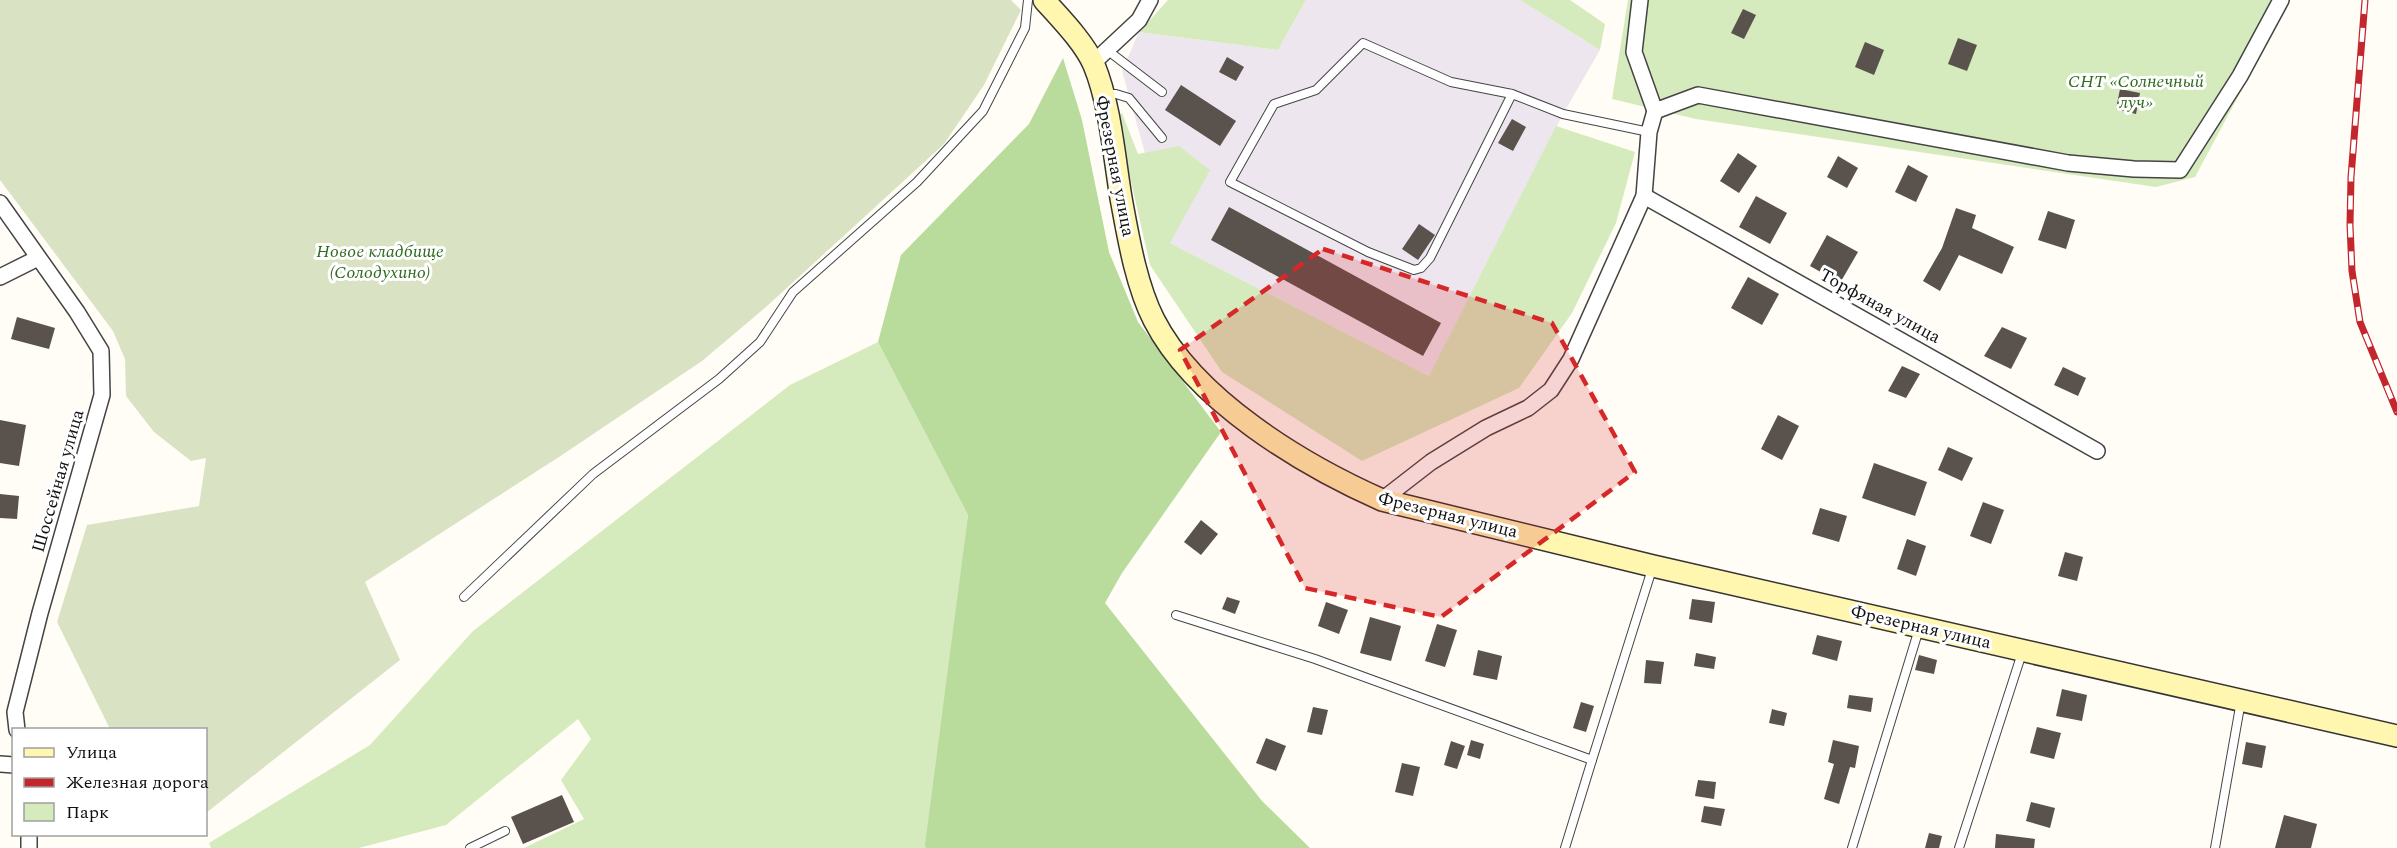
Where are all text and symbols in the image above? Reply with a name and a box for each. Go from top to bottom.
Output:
park label: СНТ «Солнечный луч» [2068,68,2204,116]
street label: Фрезерная улица [1088,93,1142,239]
park label: Новое кладбище (Солодухино) [316,238,444,286]
street label: Торфяная улица [1814,261,1946,351]
street label: Шоссейная улица [25,406,91,556]
street label: Фрезерная улица [1375,485,1521,545]
street label: Фрезерная улица [1848,598,1994,656]
legend [12,728,207,836]
text: Улица [66,739,117,766]
text: Железная дорога [66,769,209,796]
text: Парк [66,799,109,826]

